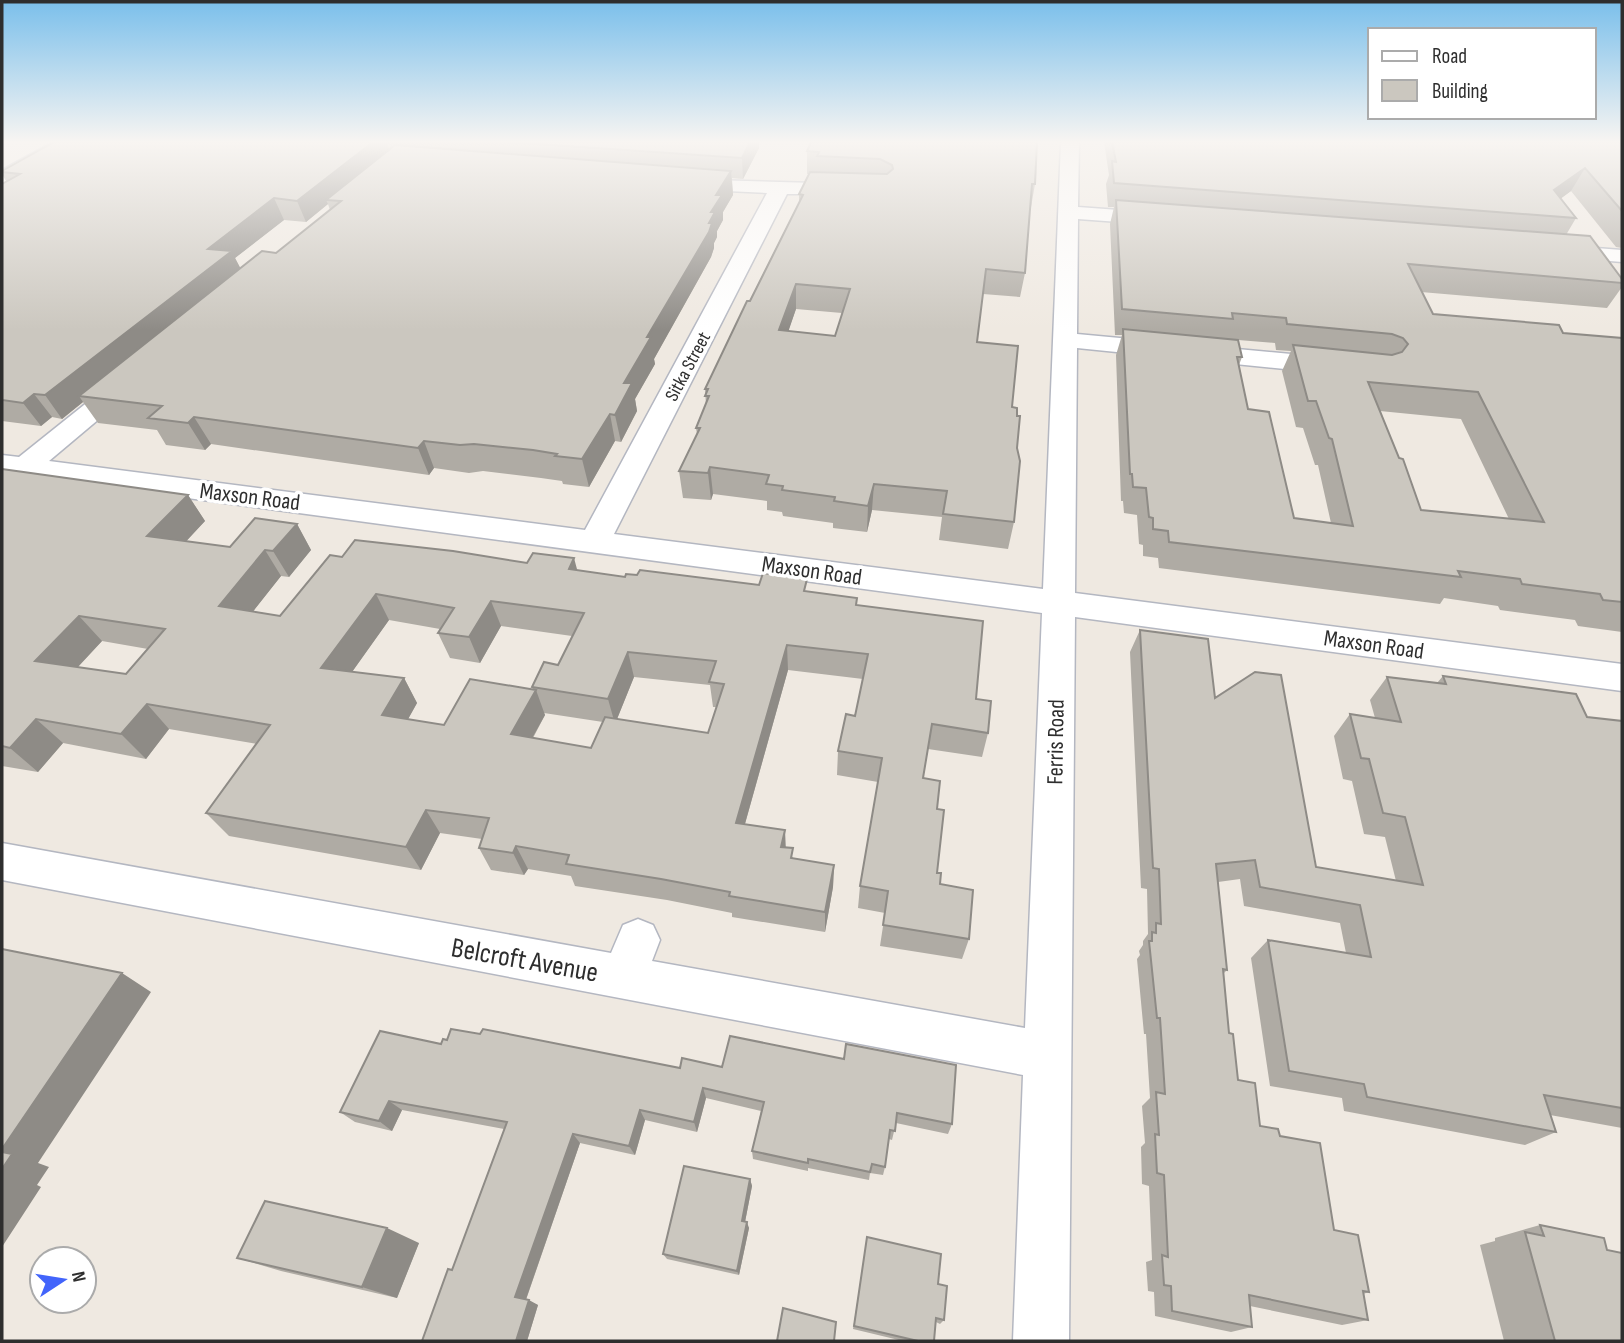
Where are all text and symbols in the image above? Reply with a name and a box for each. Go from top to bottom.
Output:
legend [1368,28,1596,119]
text: Road [1432,44,1467,69]
text: Building [1432,79,1488,104]
street label: Sitka Street [661,328,716,405]
street label: Maxson Road [198,477,302,517]
street label: Maxson Road [760,550,864,592]
street label: Maxson Road [1322,624,1426,666]
street label: Ferris Road [1041,699,1071,785]
street label: Belcroft Avenue [449,931,601,990]
north arrow [28,1245,98,1315]
text: N [66,1269,90,1284]

